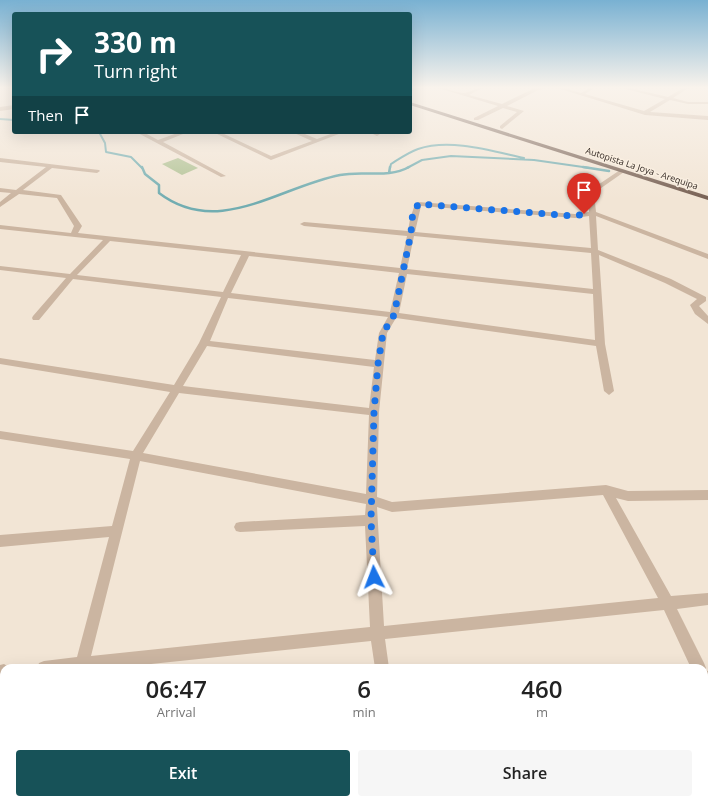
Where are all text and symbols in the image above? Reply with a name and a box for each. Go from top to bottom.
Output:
text: 330 m [94,23,177,61]
icon: right [28,28,80,80]
text: Turn right [94,59,177,83]
icon: arrive [71,104,93,126]
text: Then [28,105,63,125]
street label: Autopista La Joya - Arequipa [584,144,700,192]
pin [567,173,601,214]
icon: arrive [573,179,595,201]
position arrow [353,556,395,598]
text: 06:47 [146,672,207,705]
text: 6 [357,672,371,705]
text: 460 [521,672,562,705]
text: Arrival [157,703,196,721]
text: min [353,703,376,721]
text: m [536,703,548,721]
button: Exit [16,750,350,796]
button: Share [358,750,692,796]

